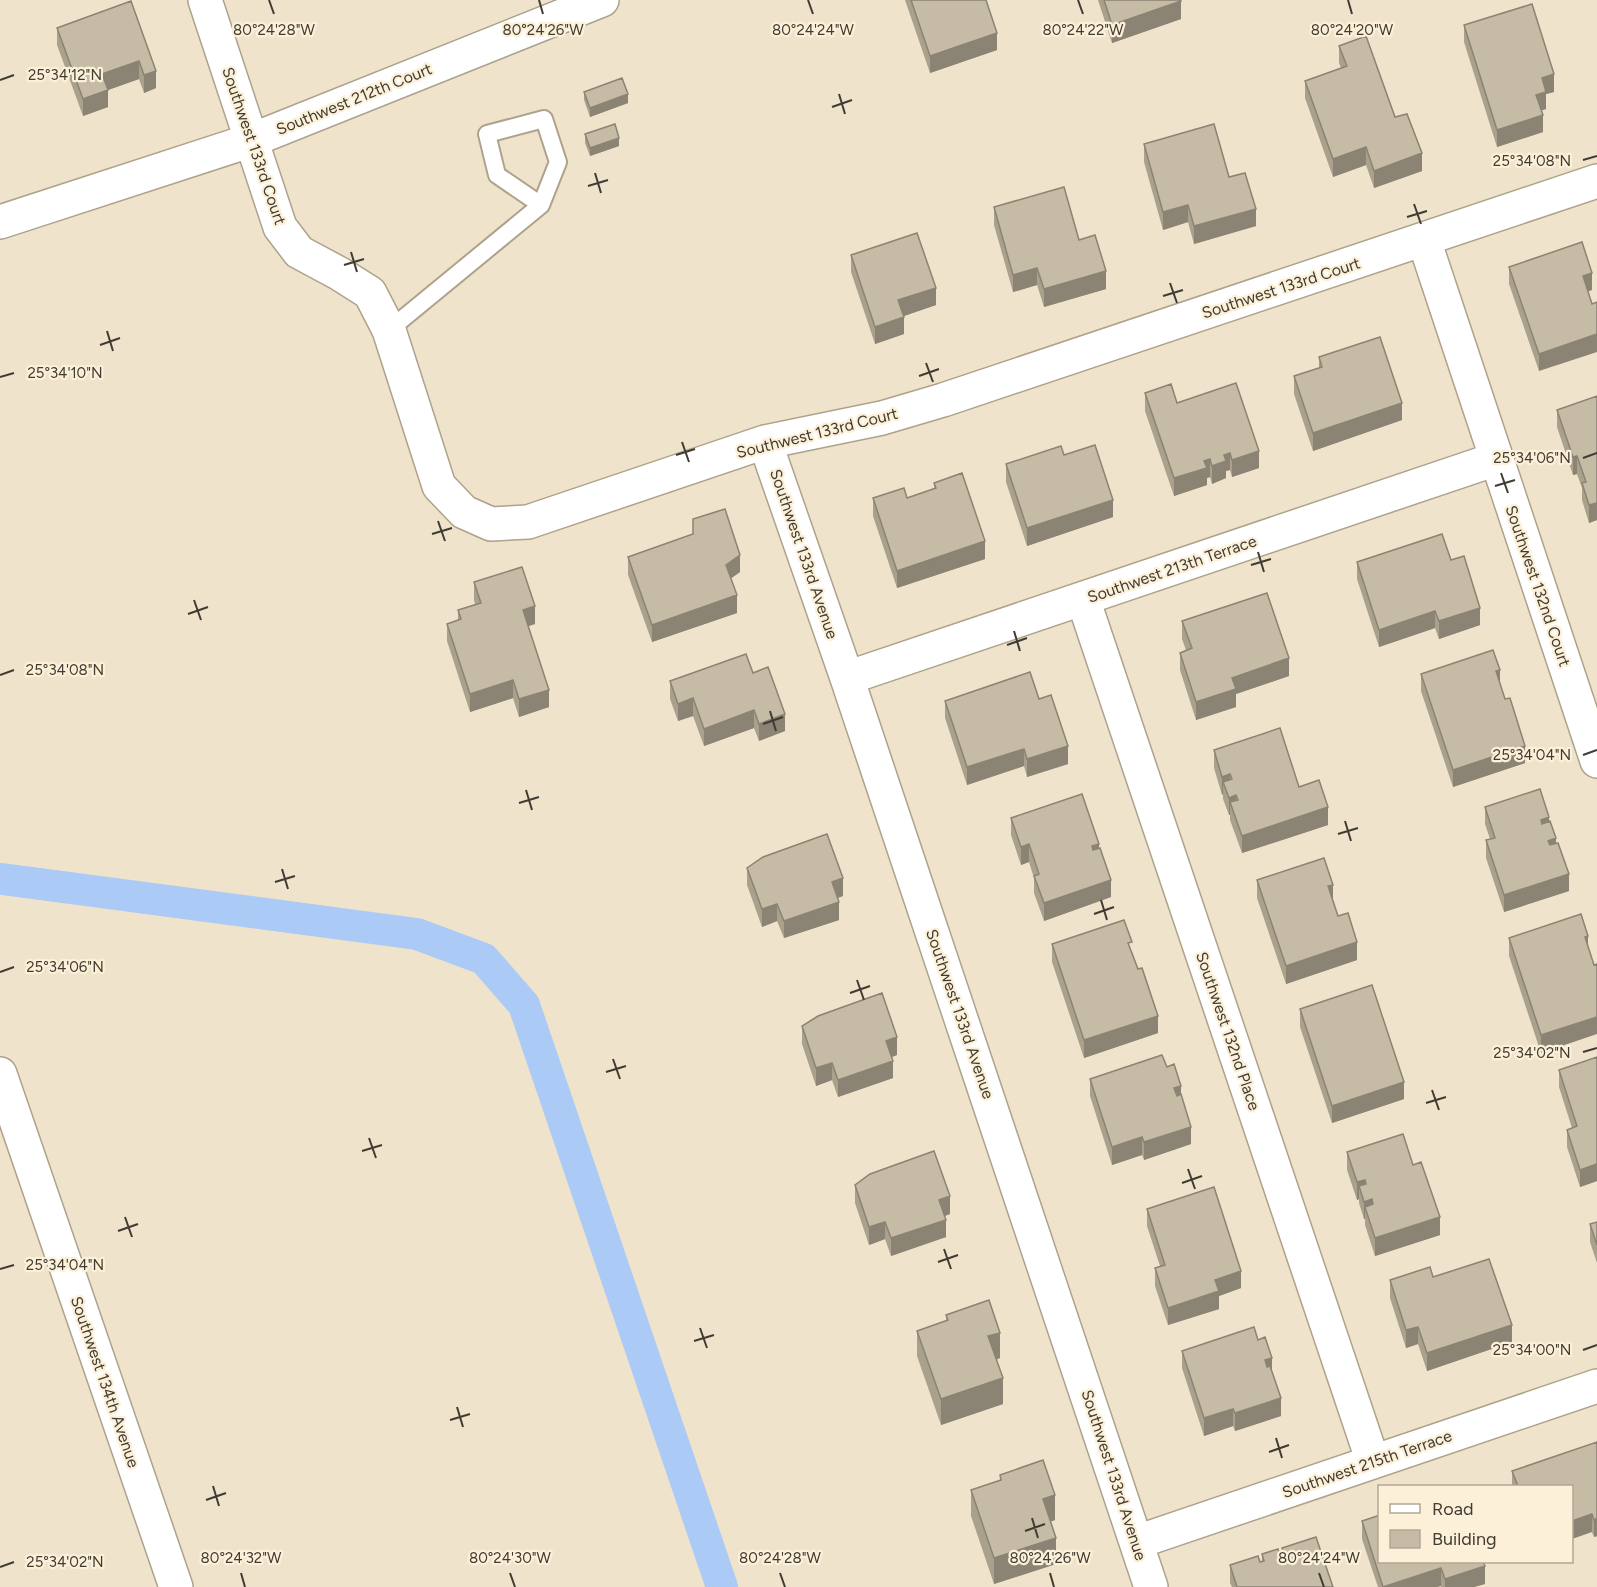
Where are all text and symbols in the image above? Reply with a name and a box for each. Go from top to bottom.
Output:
text: 80°24'28"W [233,21,316,39]
text: 80°24'26"W [502,21,584,39]
text: 80°24'24"W [772,21,855,39]
text: 80°24'22"W [1042,21,1124,39]
text: 80°24'20"W [1311,21,1394,39]
street label: Southwest 212th Court [273,59,435,139]
street label: Southwest 133rd Court [218,65,290,227]
text: 25°34'12"N [28,66,102,84]
text: 25°34'08"N [1493,152,1571,170]
street label: Southwest 133rd Court [1199,253,1363,323]
text: 25°34'10"N [27,364,103,382]
street label: Southwest 133rd Court [734,404,900,462]
text: 25°34'06"N [1493,449,1571,467]
street label: Southwest 133rd Avenue [766,467,842,642]
street label: Southwest 132nd Court [1501,503,1575,669]
street label: Southwest 213th Terrace [1085,531,1259,607]
text: 25°34'08"N [26,661,104,679]
text: 25°34'04"N [1493,746,1571,764]
street label: Southwest 133rd Avenue [922,927,998,1102]
street label: Southwest 132nd Place [1192,949,1264,1113]
text: 25°34'06"N [26,958,104,976]
text: 25°34'02"N [1493,1044,1571,1062]
text: 25°34'04"N [26,1256,104,1274]
street label: Southwest 134th Avenue [67,1294,143,1470]
text: 25°34'00"N [1493,1341,1571,1359]
street label: Southwest 133rd Avenue [1077,1387,1151,1563]
street label: Southwest 215th Terrace [1280,1426,1455,1502]
legend [1378,1485,1573,1563]
text: Road [1432,1498,1473,1520]
text: Building [1432,1528,1497,1550]
text: 80°24'32"W [201,1549,282,1567]
text: 80°24'30"W [469,1549,552,1567]
text: 80°24'28"W [739,1549,822,1567]
text: 80°24'26"W [1009,1549,1091,1567]
text: 80°24'24"W [1278,1549,1361,1567]
text: 25°34'02"N [26,1553,104,1571]

